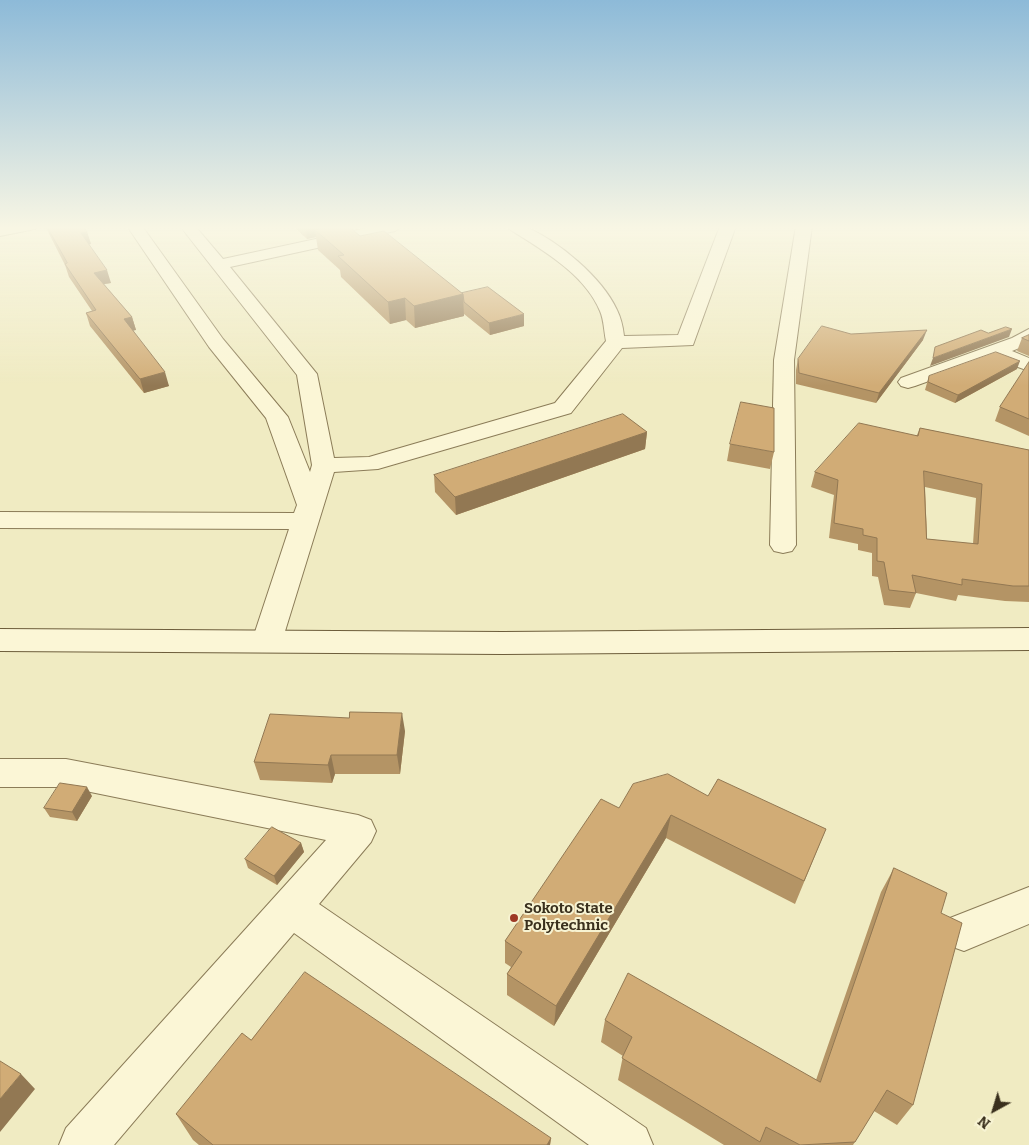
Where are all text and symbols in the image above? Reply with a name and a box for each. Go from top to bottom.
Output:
place label: Sokoto State Polytechnic [524,900,613,935]
marker: Sokoto State Polytechnic [508,912,520,924]
north arrow [969,1085,1019,1135]
text: N [975,1112,994,1132]

